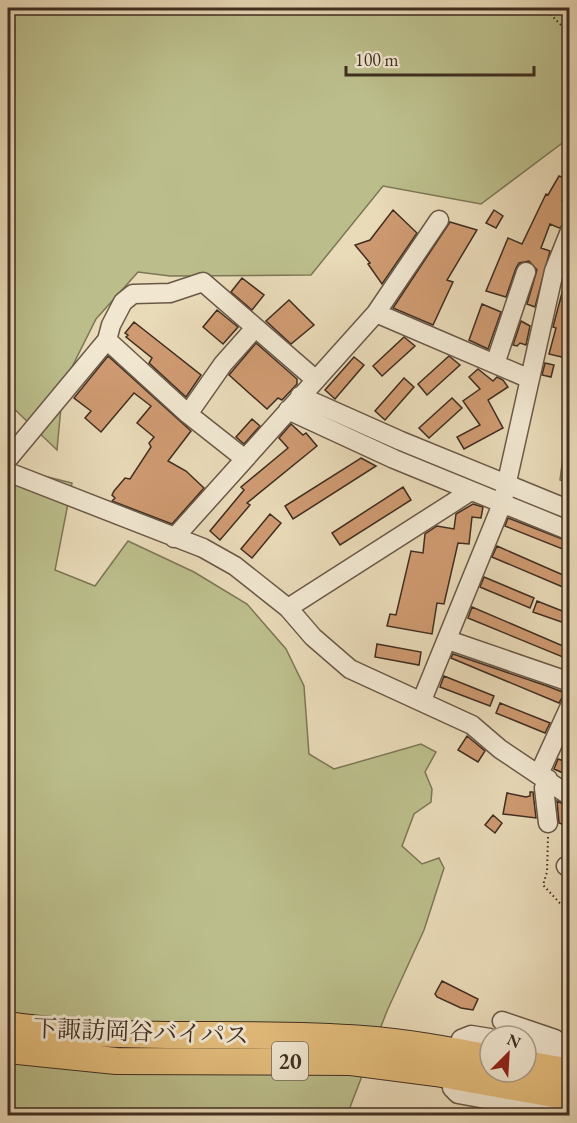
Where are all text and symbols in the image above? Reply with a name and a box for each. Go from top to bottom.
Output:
scale bar [346,39,534,77]
text: 100 m [355,48,399,71]
street label: 下諏訪岡谷バイパス [33,1012,249,1051]
north arrow [478,1024,538,1084]
text: N [504,1029,524,1053]
road number: 20 [272,1042,308,1080]

